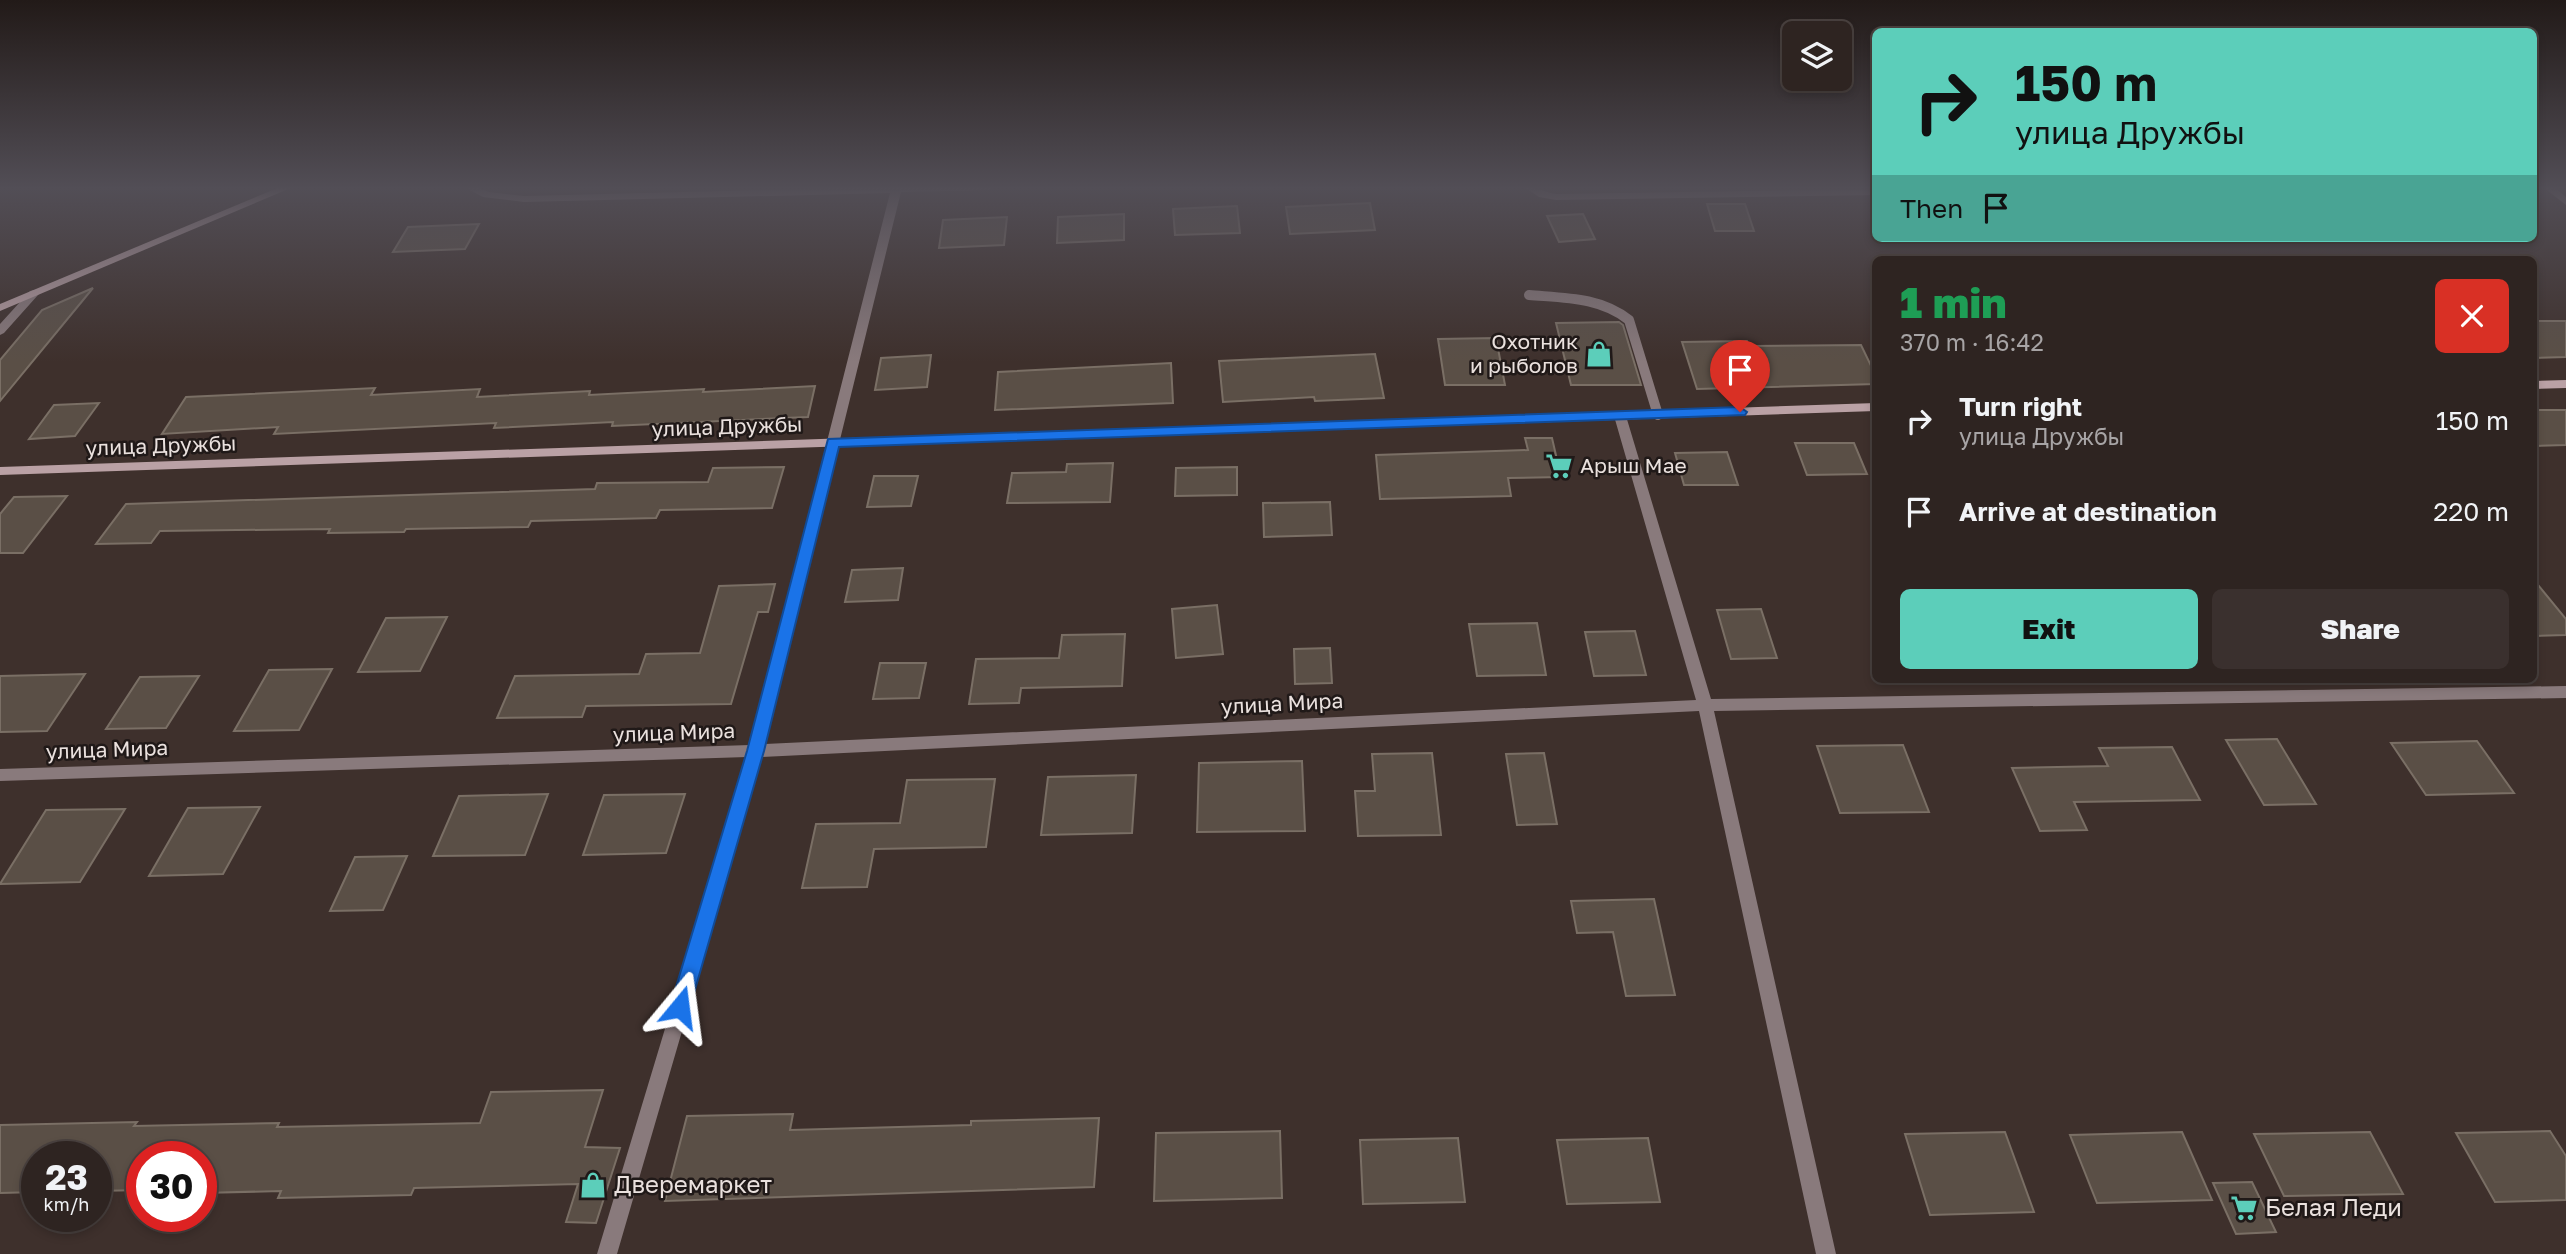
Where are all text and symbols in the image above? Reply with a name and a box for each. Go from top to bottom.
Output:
map controls [1782,21,1852,91]
button: layers [1782,21,1852,91]
text: 150 m [2015,53,2157,112]
icon: right [1900,56,1991,147]
text: улица Дружбы [2015,113,2245,151]
icon: arrive [1977,189,2015,227]
text: Then [1900,193,1963,224]
text: 1 min [1900,277,2007,327]
button: close [2435,279,2509,353]
place label: Охотник и рыболов [1470,328,1578,378]
text: 370 m · 16:42 [1900,328,2044,356]
shop icon: Охотник и рыболов [1584,339,1614,369]
pin [1710,340,1770,412]
icon: arrive [1721,351,1759,389]
text: Turn right [1959,391,2082,422]
icon: right [1900,402,1938,440]
text: 150 m [2436,405,2509,436]
street label: улица Дружбы [651,410,803,442]
text: улица Дружбы [1959,422,2124,450]
street label: улица Дружбы [85,429,237,461]
supermarket icon: Арыш Мае [1544,451,1574,481]
place label: Арыш Мае [1580,452,1687,478]
icon: arrive [1900,493,1938,531]
text: Arrive at destination [1959,496,2217,527]
text: 220 m [2433,496,2509,527]
button: Exit [1900,589,2198,669]
button: Share [2212,589,2509,669]
street label: улица Мира [1220,687,1344,719]
street label: улица Мира [612,717,736,747]
street label: улица Мира [45,734,169,764]
position arrow [643,970,717,1044]
speed limit sign: 30 [126,1141,217,1232]
text: 23 [45,1156,88,1198]
place label: Дверемаркет [614,1169,772,1198]
shop icon: Дверемаркет [578,1170,608,1200]
place label: Белая Леди [2265,1192,2402,1221]
text: km/h [44,1193,89,1215]
supermarket icon: Белая Леди [2229,1193,2259,1223]

